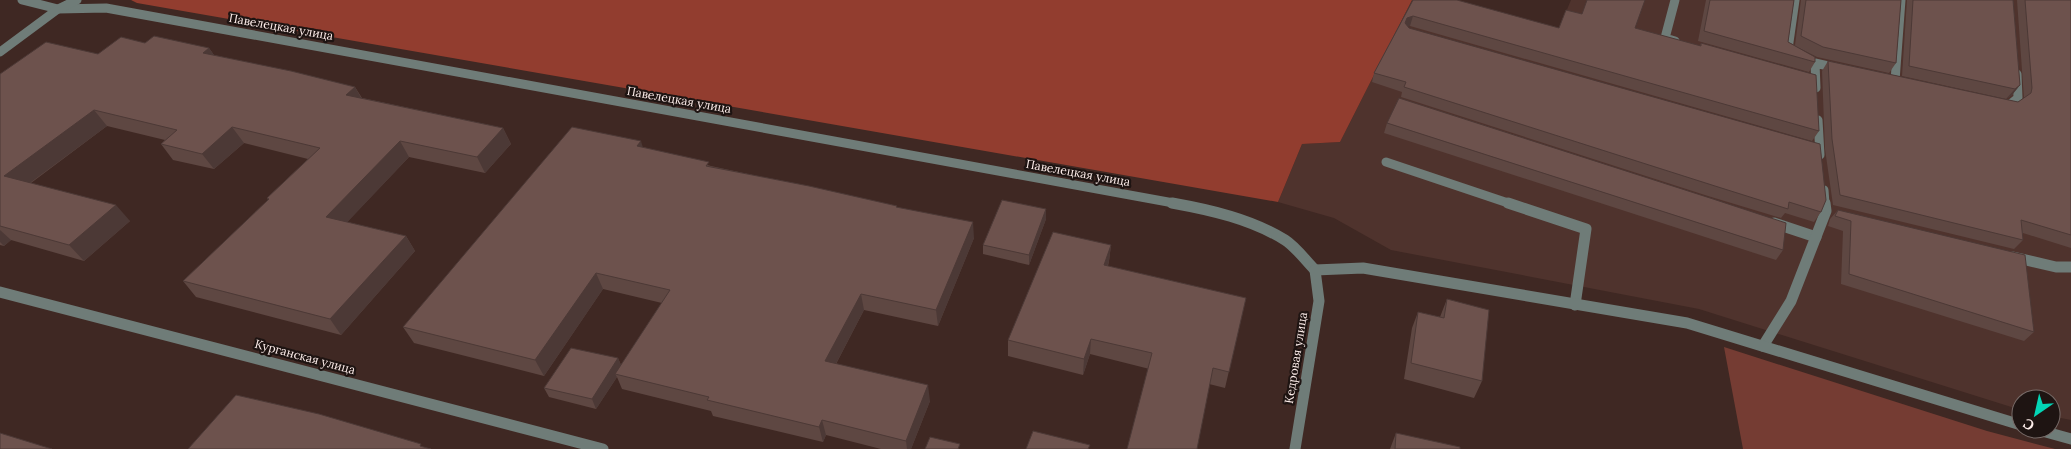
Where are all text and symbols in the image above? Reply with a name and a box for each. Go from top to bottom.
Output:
street label: Павелецкая улица [228,10,334,43]
street label: Павелецкая улица [626,83,732,116]
street label: Павелецкая улица [1025,156,1131,189]
street label: Кедровая улица [1281,311,1310,405]
street label: Курганская улица [253,336,357,377]
north arrow [2011,389,2061,439]
text: С [2019,414,2038,435]

